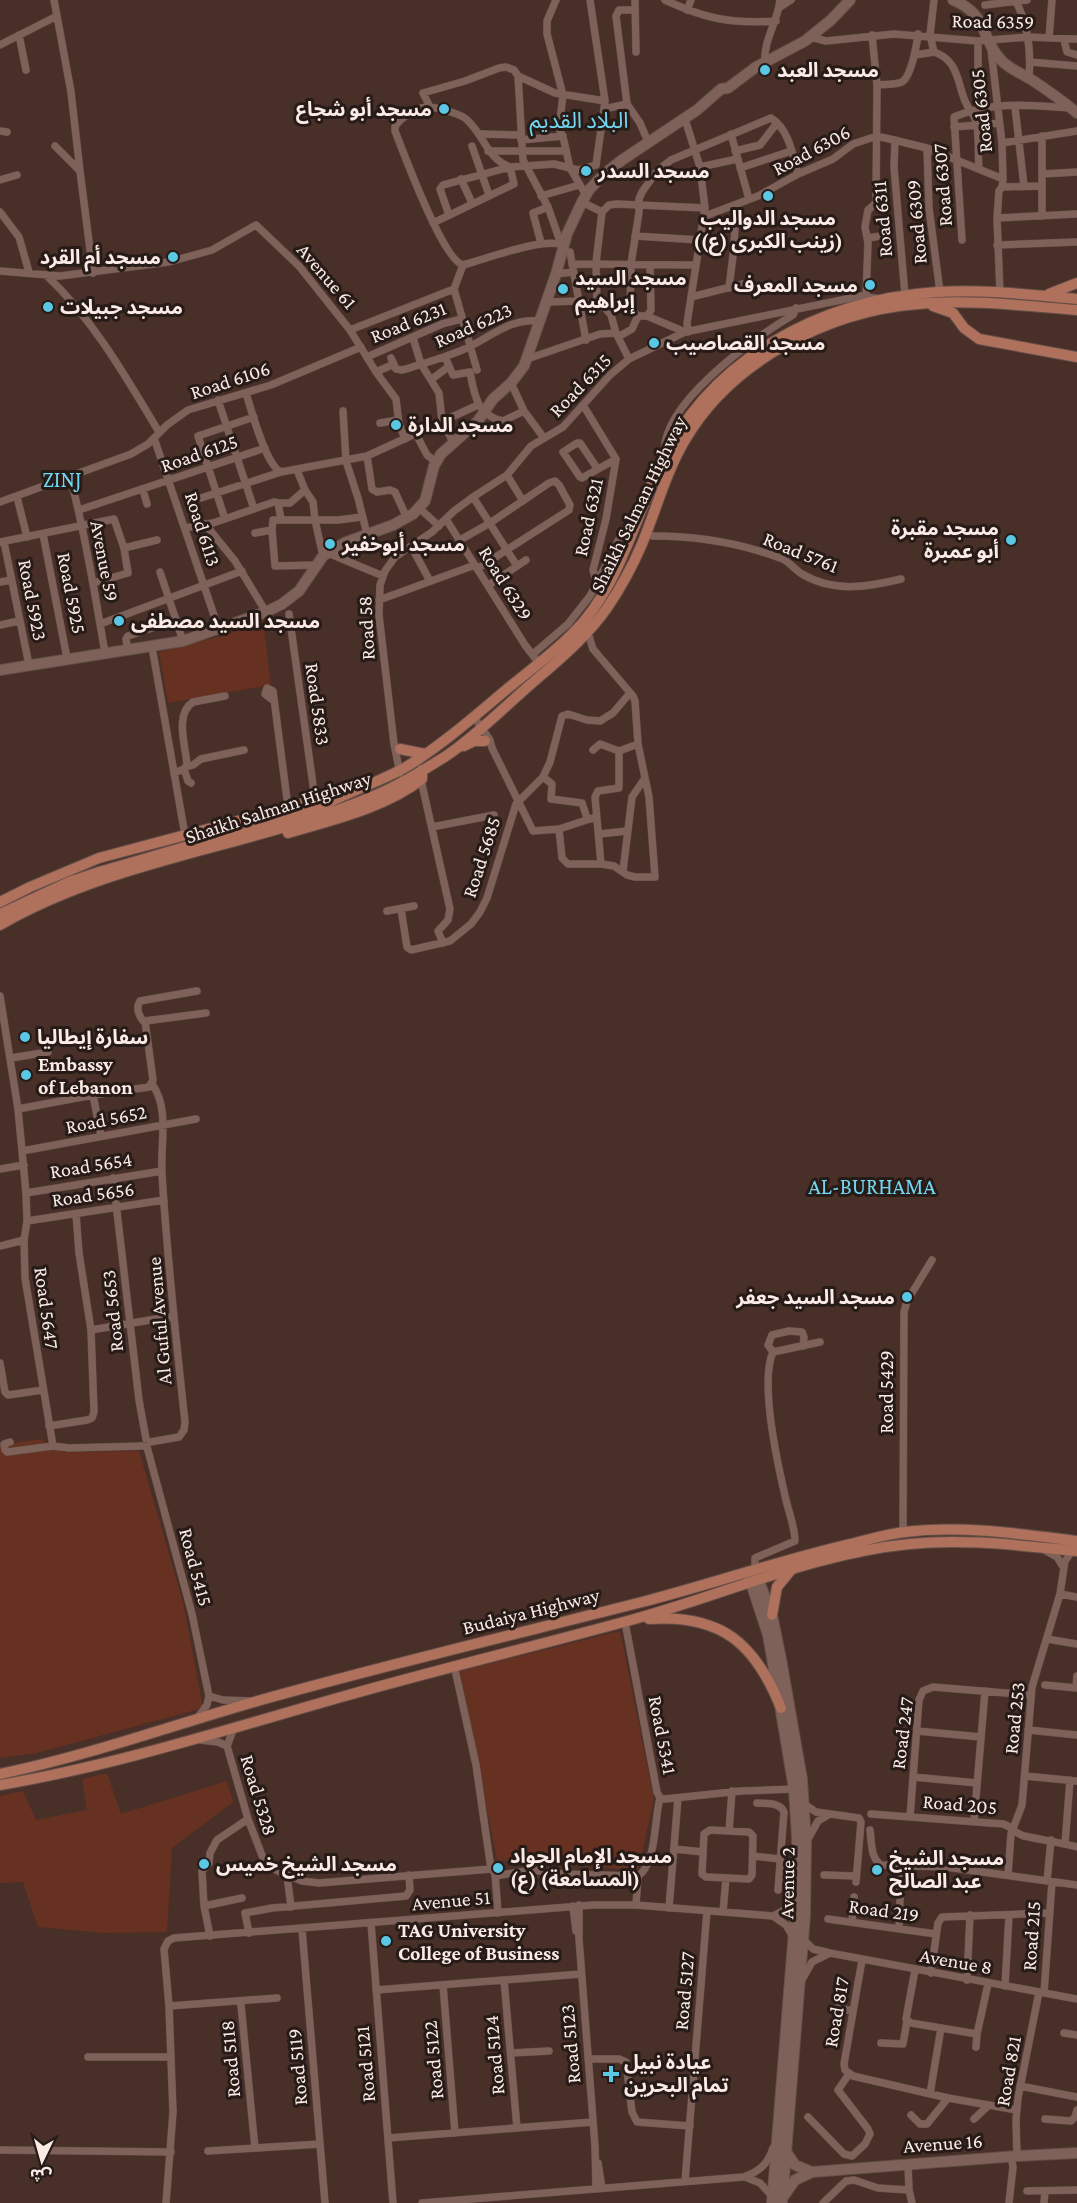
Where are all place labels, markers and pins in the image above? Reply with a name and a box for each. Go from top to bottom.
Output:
place label: مسجد العبد [777,59,879,82]
marker: مسجد العبد [758,63,772,77]
place label: مسجد أبو شجاع [296,96,432,124]
marker: مسجد أبو شجاع [437,102,451,116]
place label: مسجد السدر [597,160,710,183]
marker: مسجد السدر [579,164,593,178]
marker: مسجد الدواليب (زينب الكبرى (ع)) [761,189,775,203]
place label: مسجد الدواليب (زينب الكبرى (ع)) [693,207,843,256]
place label: مسجد أم القرد [40,244,161,272]
marker: مسجد أم القرد [166,250,180,264]
place label: مسجد السيد إبراهيم [575,267,687,316]
place label: مسجد المعرف [734,274,858,297]
marker: مسجد المعرف [863,278,877,292]
marker: مسجد السيد إبراهيم [556,282,570,296]
place label: مسجد جبيلات [60,296,183,319]
marker: مسجد جبيلات [41,300,55,314]
place label: مسجد القصاصيب [666,332,825,355]
marker: مسجد القصاصيب [647,336,661,350]
place label: مسجد الدارة [408,414,513,437]
marker: مسجد الدارة [389,418,403,432]
place label: مسجد مقبرة أبو عمبرة [891,517,999,563]
place label: مسجد أبوخفير [341,531,465,556]
marker: مسجد مقبرة أبو عمبرة [1004,533,1018,547]
marker: مسجد أبوخفير [323,537,337,551]
place label: مسجد السيد مصطفى [131,610,320,633]
marker: مسجد السيد مصطفى [112,614,126,628]
place label: سفارة إيطاليا [37,1026,148,1051]
marker: سفارة إيطاليا [18,1030,32,1044]
place label: Embassy of Lebanon [38,1053,133,1098]
marker: Embassy of Lebanon [19,1068,33,1082]
place label: مسجد السيد جعفر [735,1286,895,1309]
marker: مسجد السيد جعفر [900,1290,914,1304]
place label: مسجد الإمام الجواد (ع) (المسامعة) [510,1845,672,1894]
place label: مسجد الشيخ عبد الصالح [889,1847,1004,1896]
place label: مسجد الشيخ خميس [216,1853,397,1879]
marker: مسجد الشيخ خميس [197,1857,211,1871]
marker: مسجد الإمام الجواد (ع) (المسامعة) [491,1861,505,1875]
marker: مسجد الشيخ عبد الصالح [870,1863,884,1877]
place label: TAG University College of Business [398,1919,559,1964]
marker: TAG University College of Business [379,1934,393,1948]
place label: عيادة نبيل تمام البحرين [624,2051,729,2100]
marker: عيادة نبيل تمام البحرين [602,2065,620,2083]

